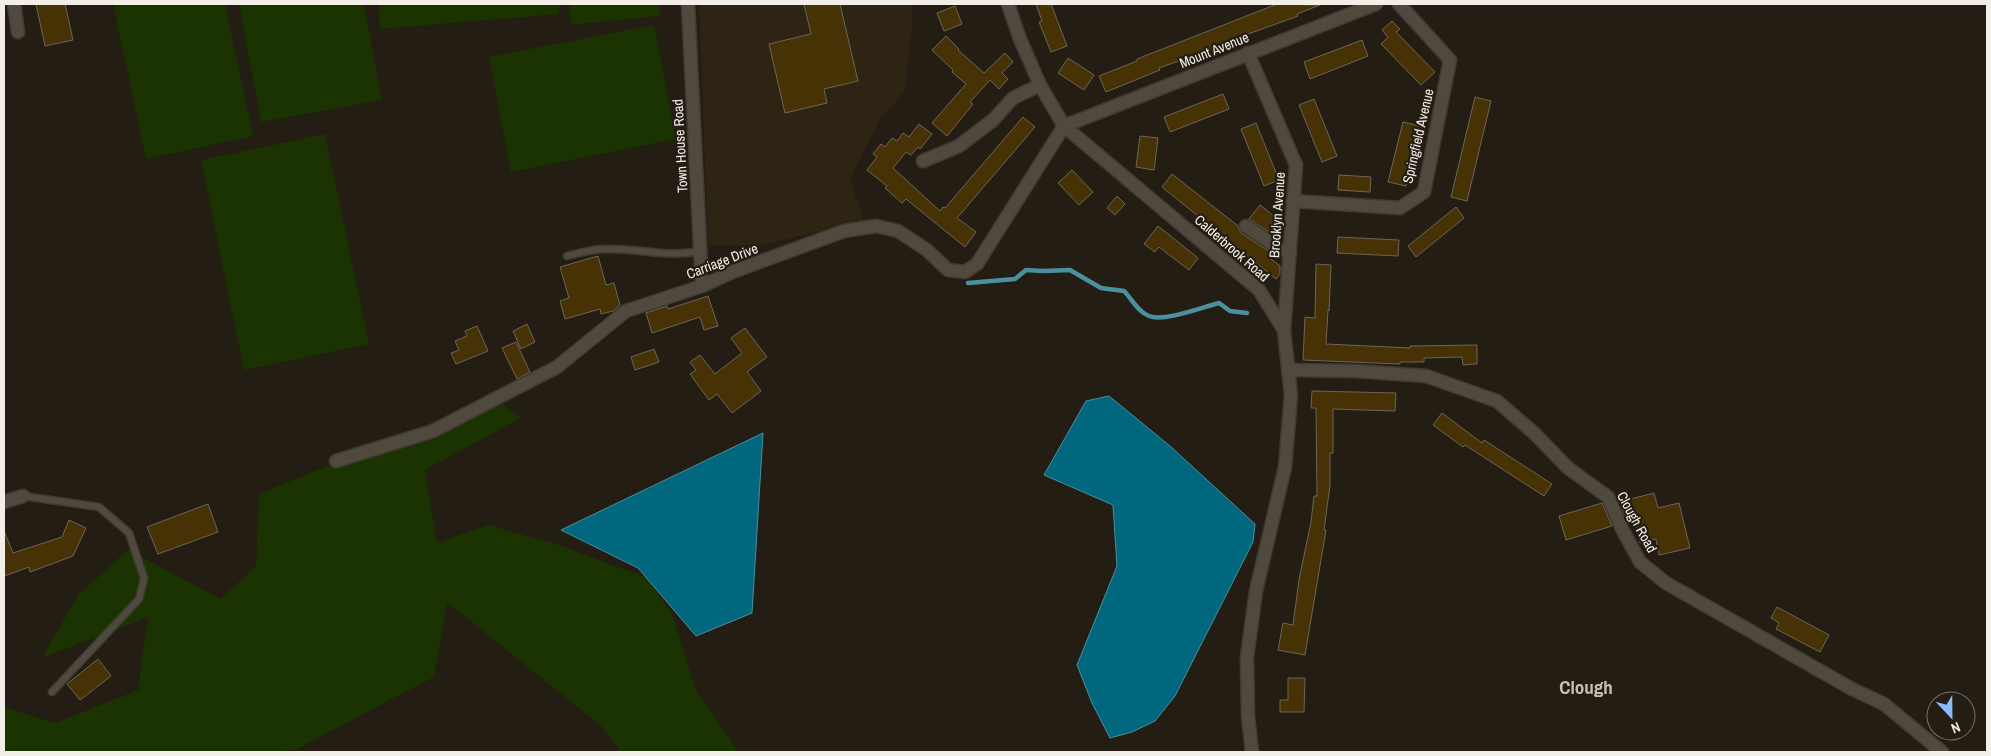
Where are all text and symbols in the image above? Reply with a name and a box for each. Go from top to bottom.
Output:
street label: Mount Avenue [1177,28,1251,72]
street label: Springfield Avenue [1398,87,1438,185]
street label: Town House Road [669,99,691,193]
street label: Brooklyn Avenue [1265,171,1289,259]
street label: Calderbrook Road [1191,211,1273,285]
street label: Carriage Drive [684,239,760,283]
street label: Clough Road [1613,488,1661,556]
district label: Clough [1559,674,1613,700]
north arrow [1926,691,1976,741]
text: N [1949,718,1963,738]

